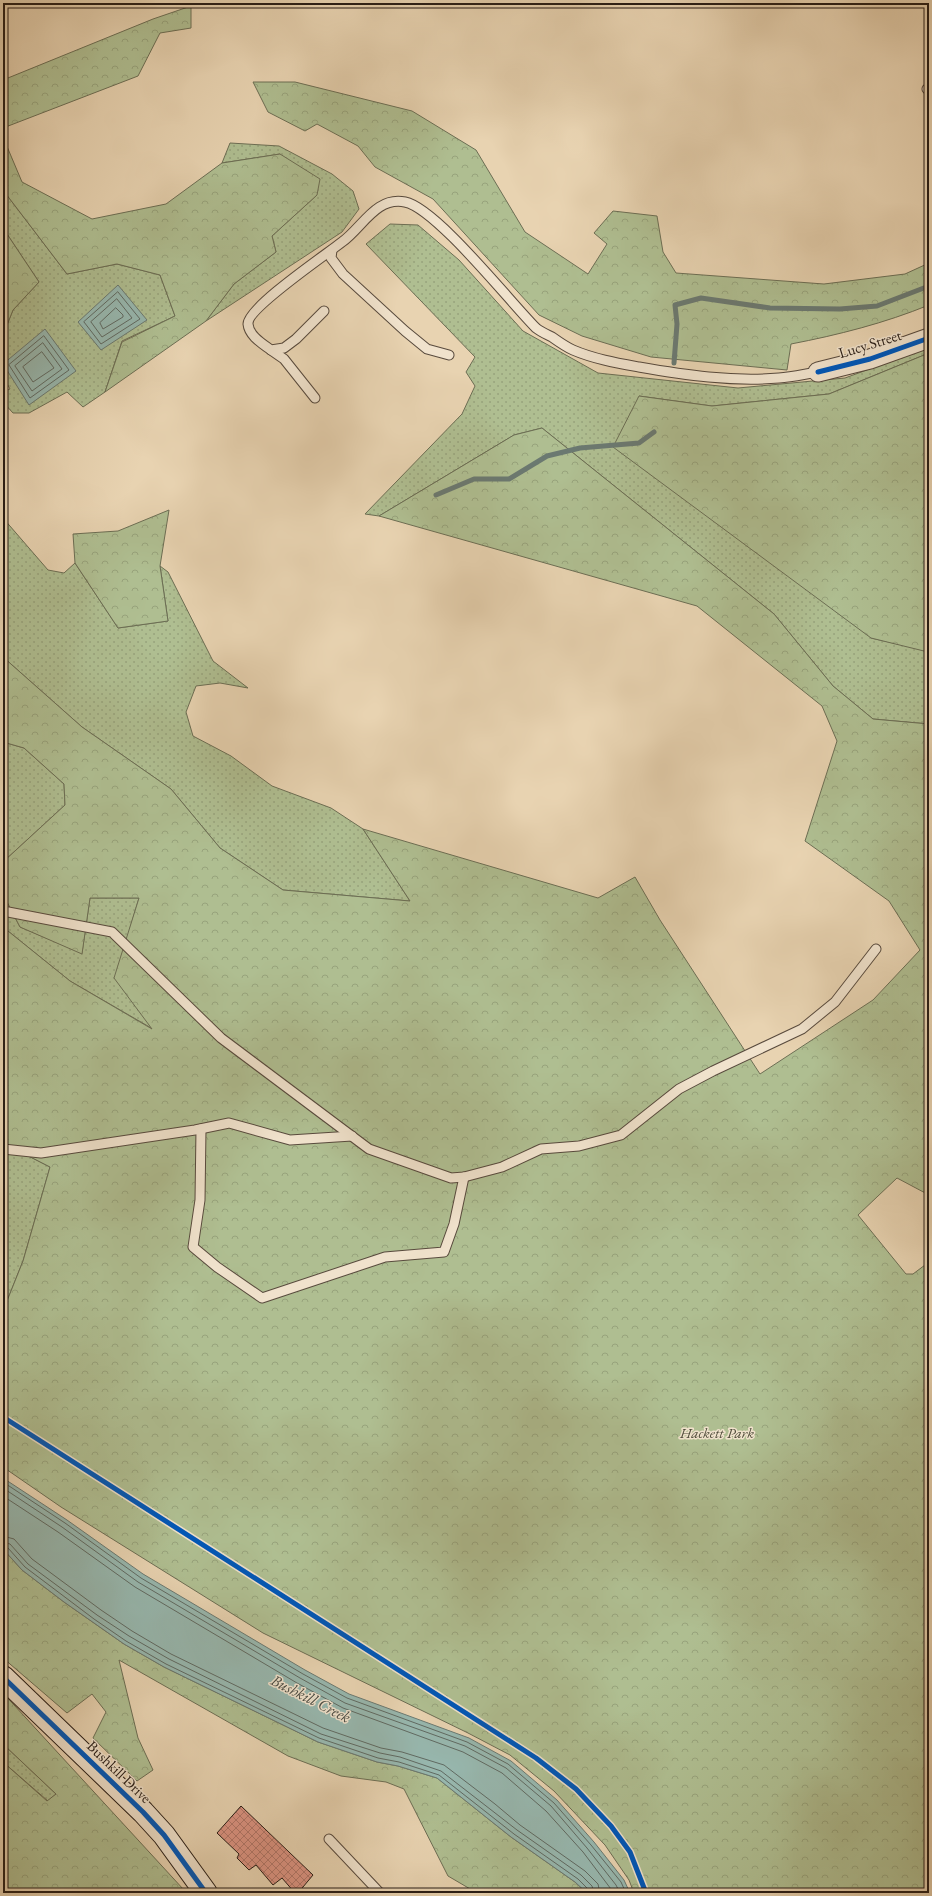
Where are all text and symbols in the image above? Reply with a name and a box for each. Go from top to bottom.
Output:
street label: Lucy Street [836,325,904,362]
park label: Hackett Park [679,1423,754,1442]
water label: Bushkill Creek [266,1669,355,1728]
street label: Bushkill Drive [83,1736,156,1807]

